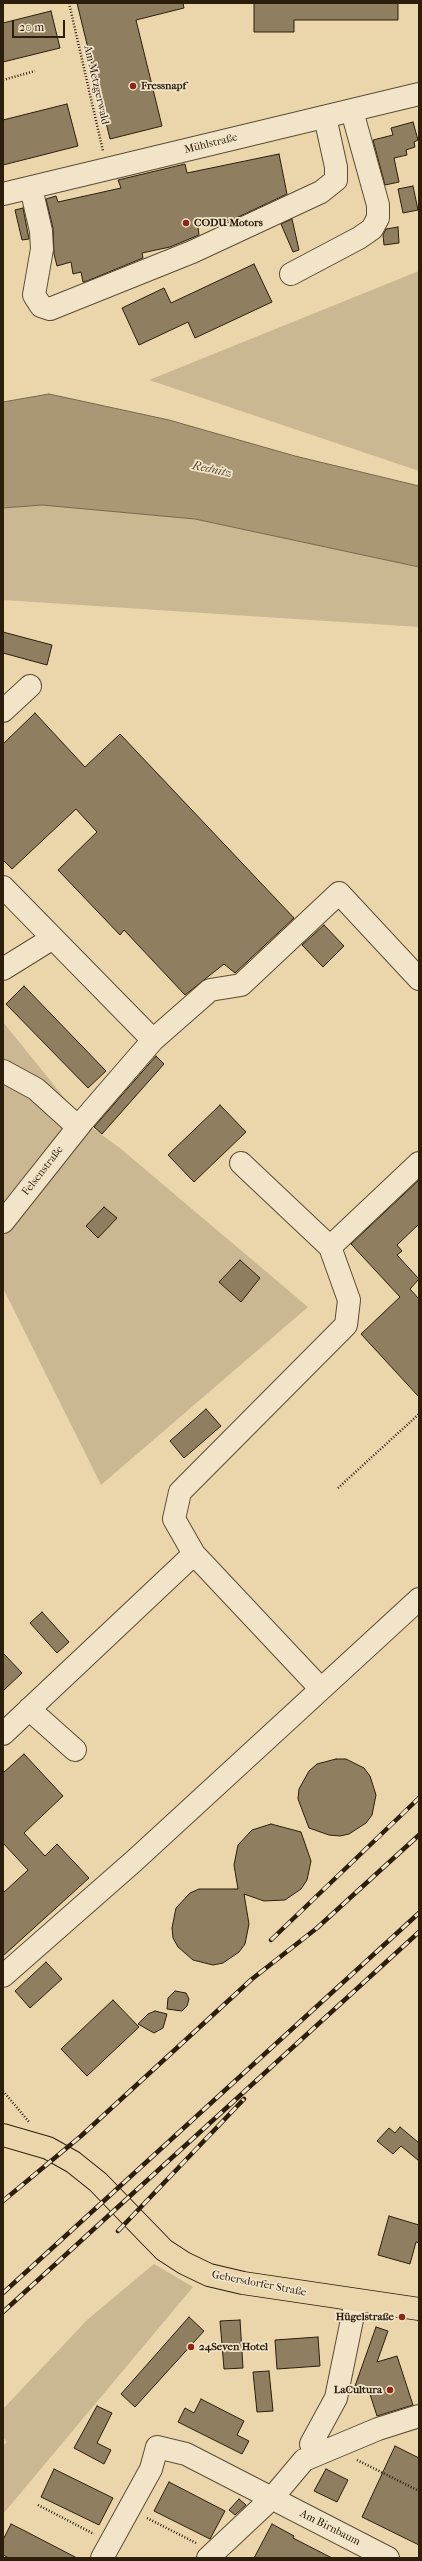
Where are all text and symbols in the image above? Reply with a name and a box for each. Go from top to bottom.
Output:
scale bar [14,12,67,38]
text: 20 m [19,20,44,34]
street label: Am Metzgerwald [80,44,112,126]
place label: Fressnapf [141,79,186,93]
marker: Fressnapf [128,81,138,91]
street label: Mühlstraße [183,131,239,157]
place label: CODU Motors [194,216,263,230]
marker: CODU Motors [181,218,191,228]
water label: Rednitz [191,459,233,481]
street label: Felsenstraße [20,1144,66,1198]
street label: Gebersdorfer Straße [211,2268,307,2300]
place label: Hügelstraße [336,2310,394,2324]
marker: Hügelstraße [397,2312,407,2322]
place label: 24Seven Hotel [199,2340,268,2354]
marker: 24Seven Hotel [186,2342,196,2352]
place label: LaCultura [334,2383,382,2397]
marker: LaCultura [385,2385,395,2395]
street label: Am Birnbaum [297,2507,363,2549]

